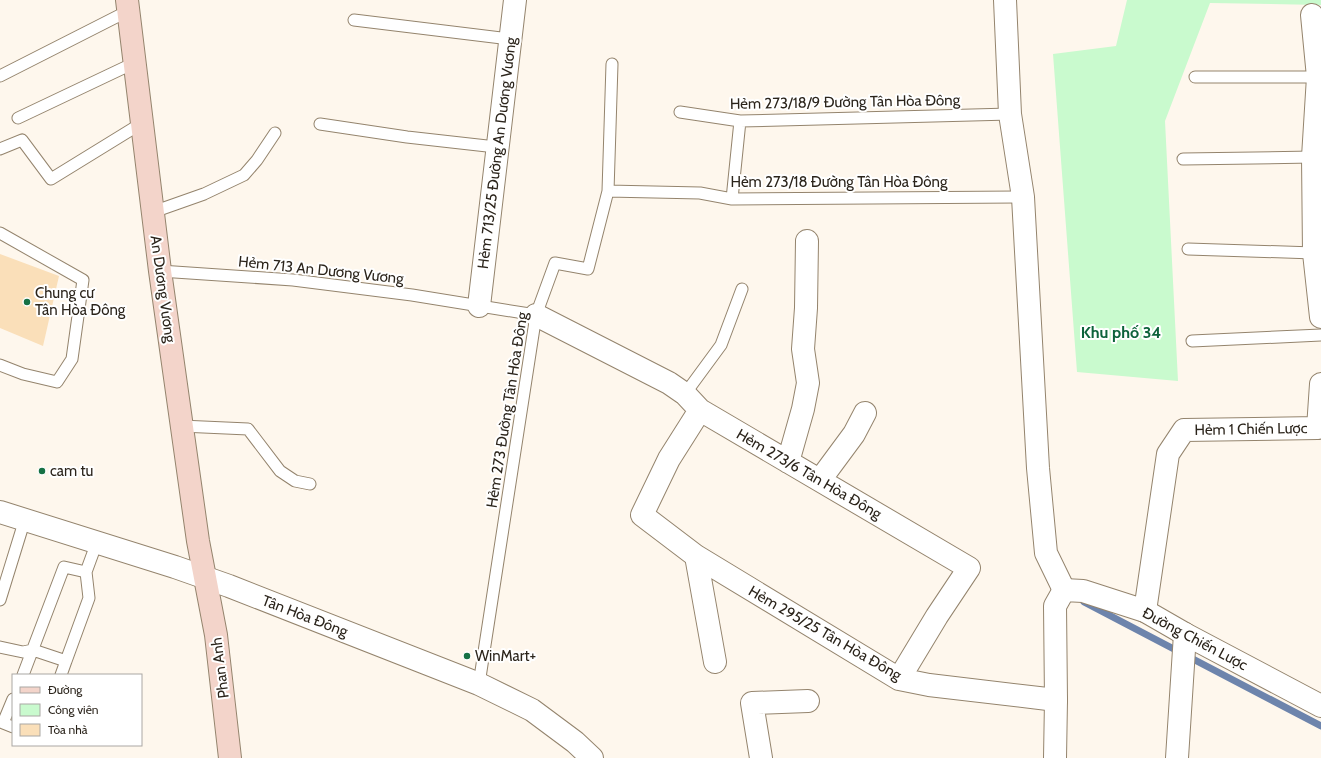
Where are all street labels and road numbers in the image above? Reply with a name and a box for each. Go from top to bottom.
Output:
street label: Hẻm 713/25 Đường An Dương Vương [474,36,520,270]
street label: Hẻm 273/18/9 Đường Tân Hòa Đông [730,91,961,113]
street label: Hẻm 273/18 Đường Tân Hòa Đông [731,173,948,191]
street label: An Dương Vương [147,234,179,344]
street label: Hẻm 713 An Dương Vương [237,252,405,288]
street label: Hẻm 273 Đường Tân Hòa Đông [483,310,531,509]
street label: Hẻm 1 Chiến Lược [1194,419,1308,439]
street label: Hẻm 273/6 Tân Hòa Đông [733,425,885,523]
street label: Hẻm 295/25 Tân Hòa Đông [745,582,905,684]
street label: Tân Hòa Đông [260,591,351,641]
street label: Đường Chiến Lược [1139,604,1251,674]
street label: Phan Anh [207,636,233,700]

